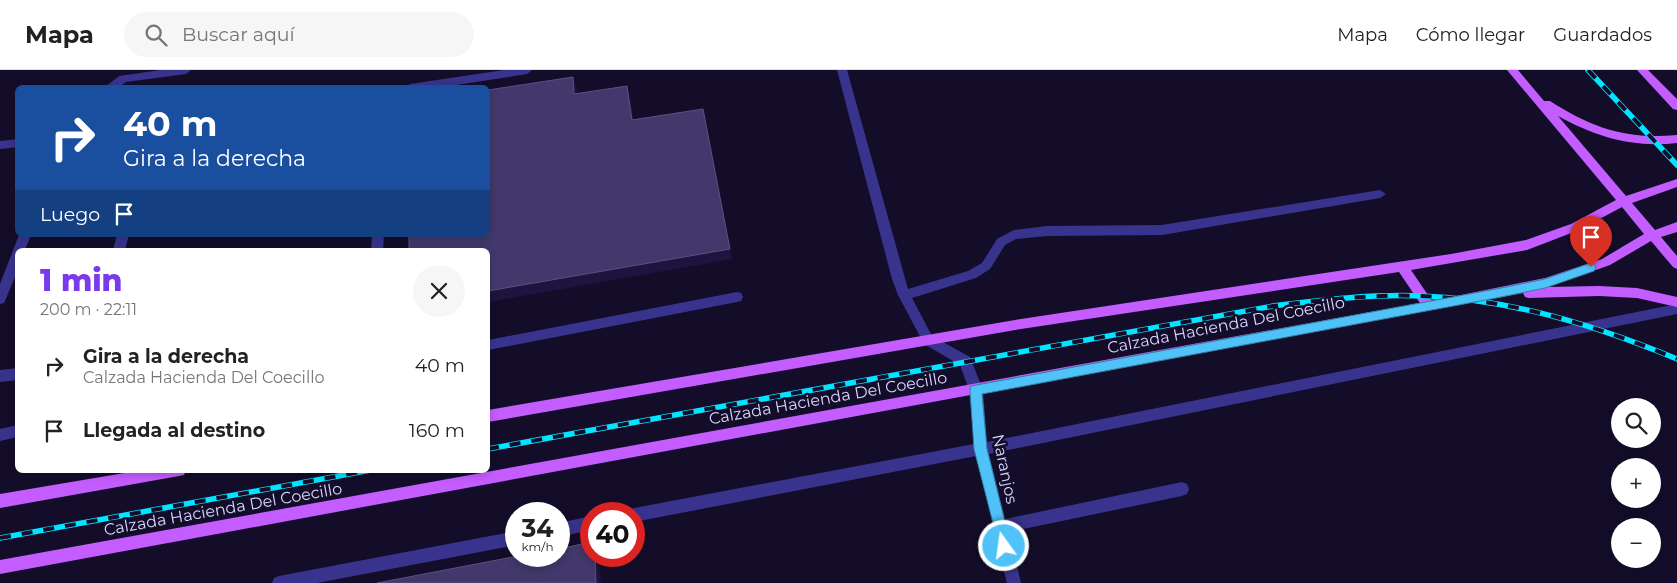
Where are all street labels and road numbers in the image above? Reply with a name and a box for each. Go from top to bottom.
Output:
street label: Calzada Hacienda Del Coecillo [1106,293,1346,357]
street label: Calzada Hacienda Del Coecillo [707,368,949,428]
street label: Naranjos [988,432,1022,506]
street label: Calzada Hacienda Del Coecillo [102,479,344,539]

